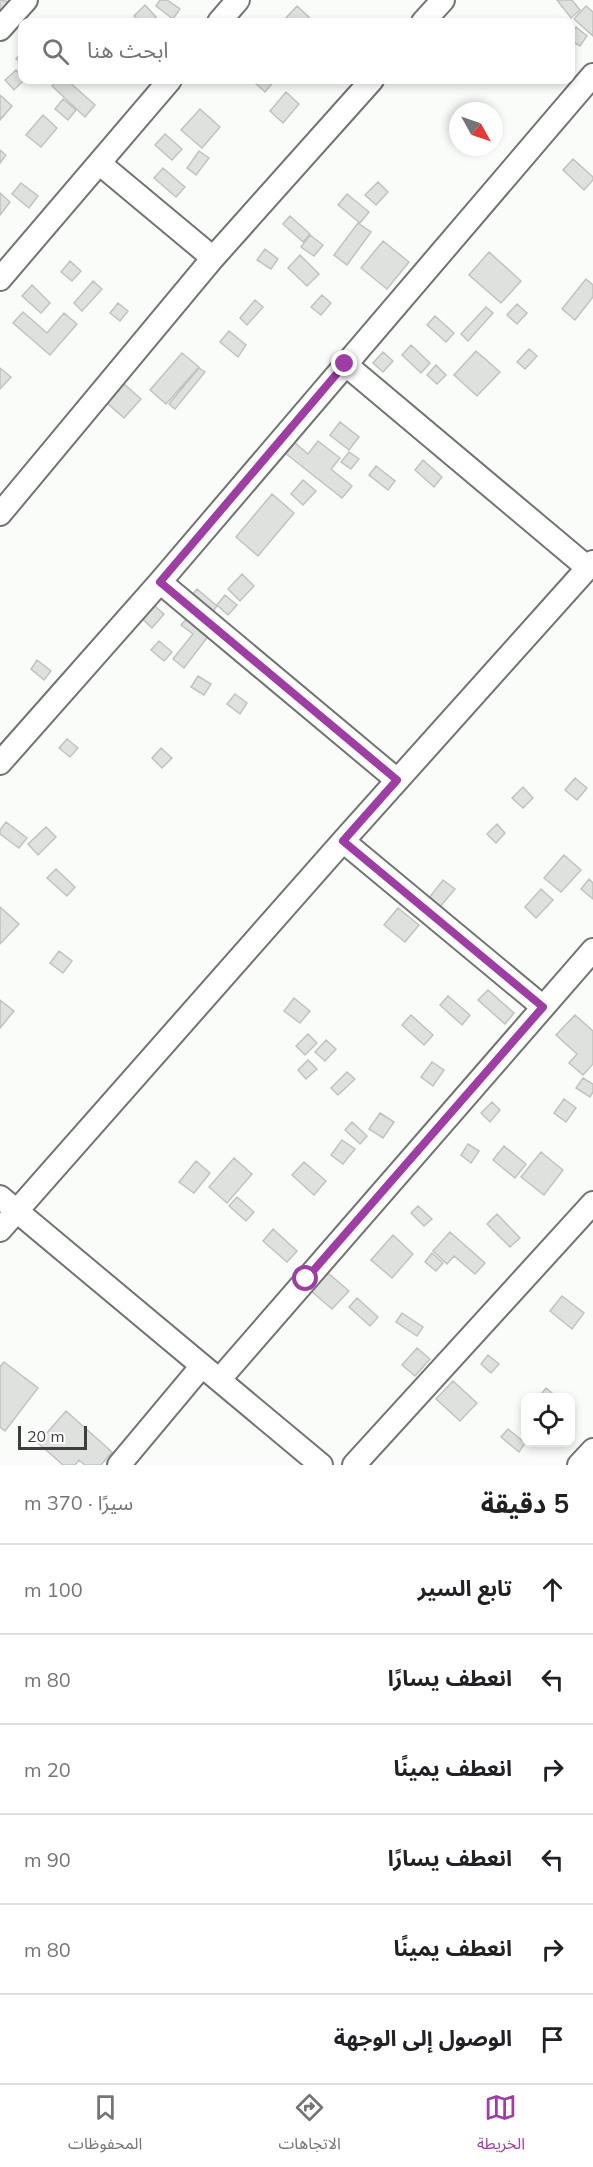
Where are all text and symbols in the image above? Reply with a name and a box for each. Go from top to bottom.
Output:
search box [18,18,575,84]
icon: search [39,35,72,68]
text: ابحث هنا [87,36,169,64]
north arrow [449,102,503,156]
route end [331,350,357,376]
route start [292,1265,318,1291]
map controls [521,1393,575,1447]
button: locate [521,1393,575,1447]
scale bar [18,1423,87,1450]
text: 20 m [27,1426,64,1446]
text: 5 دقيقة [481,1487,569,1520]
text: سيرًا · 370 m [24,1490,133,1515]
icon: ahead [536,1573,569,1606]
text: تابع السير [418,1574,512,1602]
text: 100 m [24,1577,83,1602]
icon: left [536,1663,569,1696]
text: انعطف يسارًا [388,1664,512,1692]
text: 80 m [24,1667,71,1692]
icon: right [536,1753,569,1786]
text: انعطف يمينًا [393,1754,512,1782]
text: 20 m [24,1757,71,1782]
icon: left [536,1843,569,1876]
text: انعطف يسارًا [388,1844,512,1872]
text: 90 m [24,1847,71,1872]
icon: right [536,1933,569,1966]
text: انعطف يمينًا [393,1934,512,1962]
text: 80 m [24,1937,71,1962]
icon: arrive [536,2023,569,2056]
text: الوصول إلى الوجهة [334,2024,512,2052]
tab: المحفوظات [68,2091,142,2161]
tab: الاتجاهات [278,2091,341,2161]
tab: الخريطة [477,2091,525,2161]

